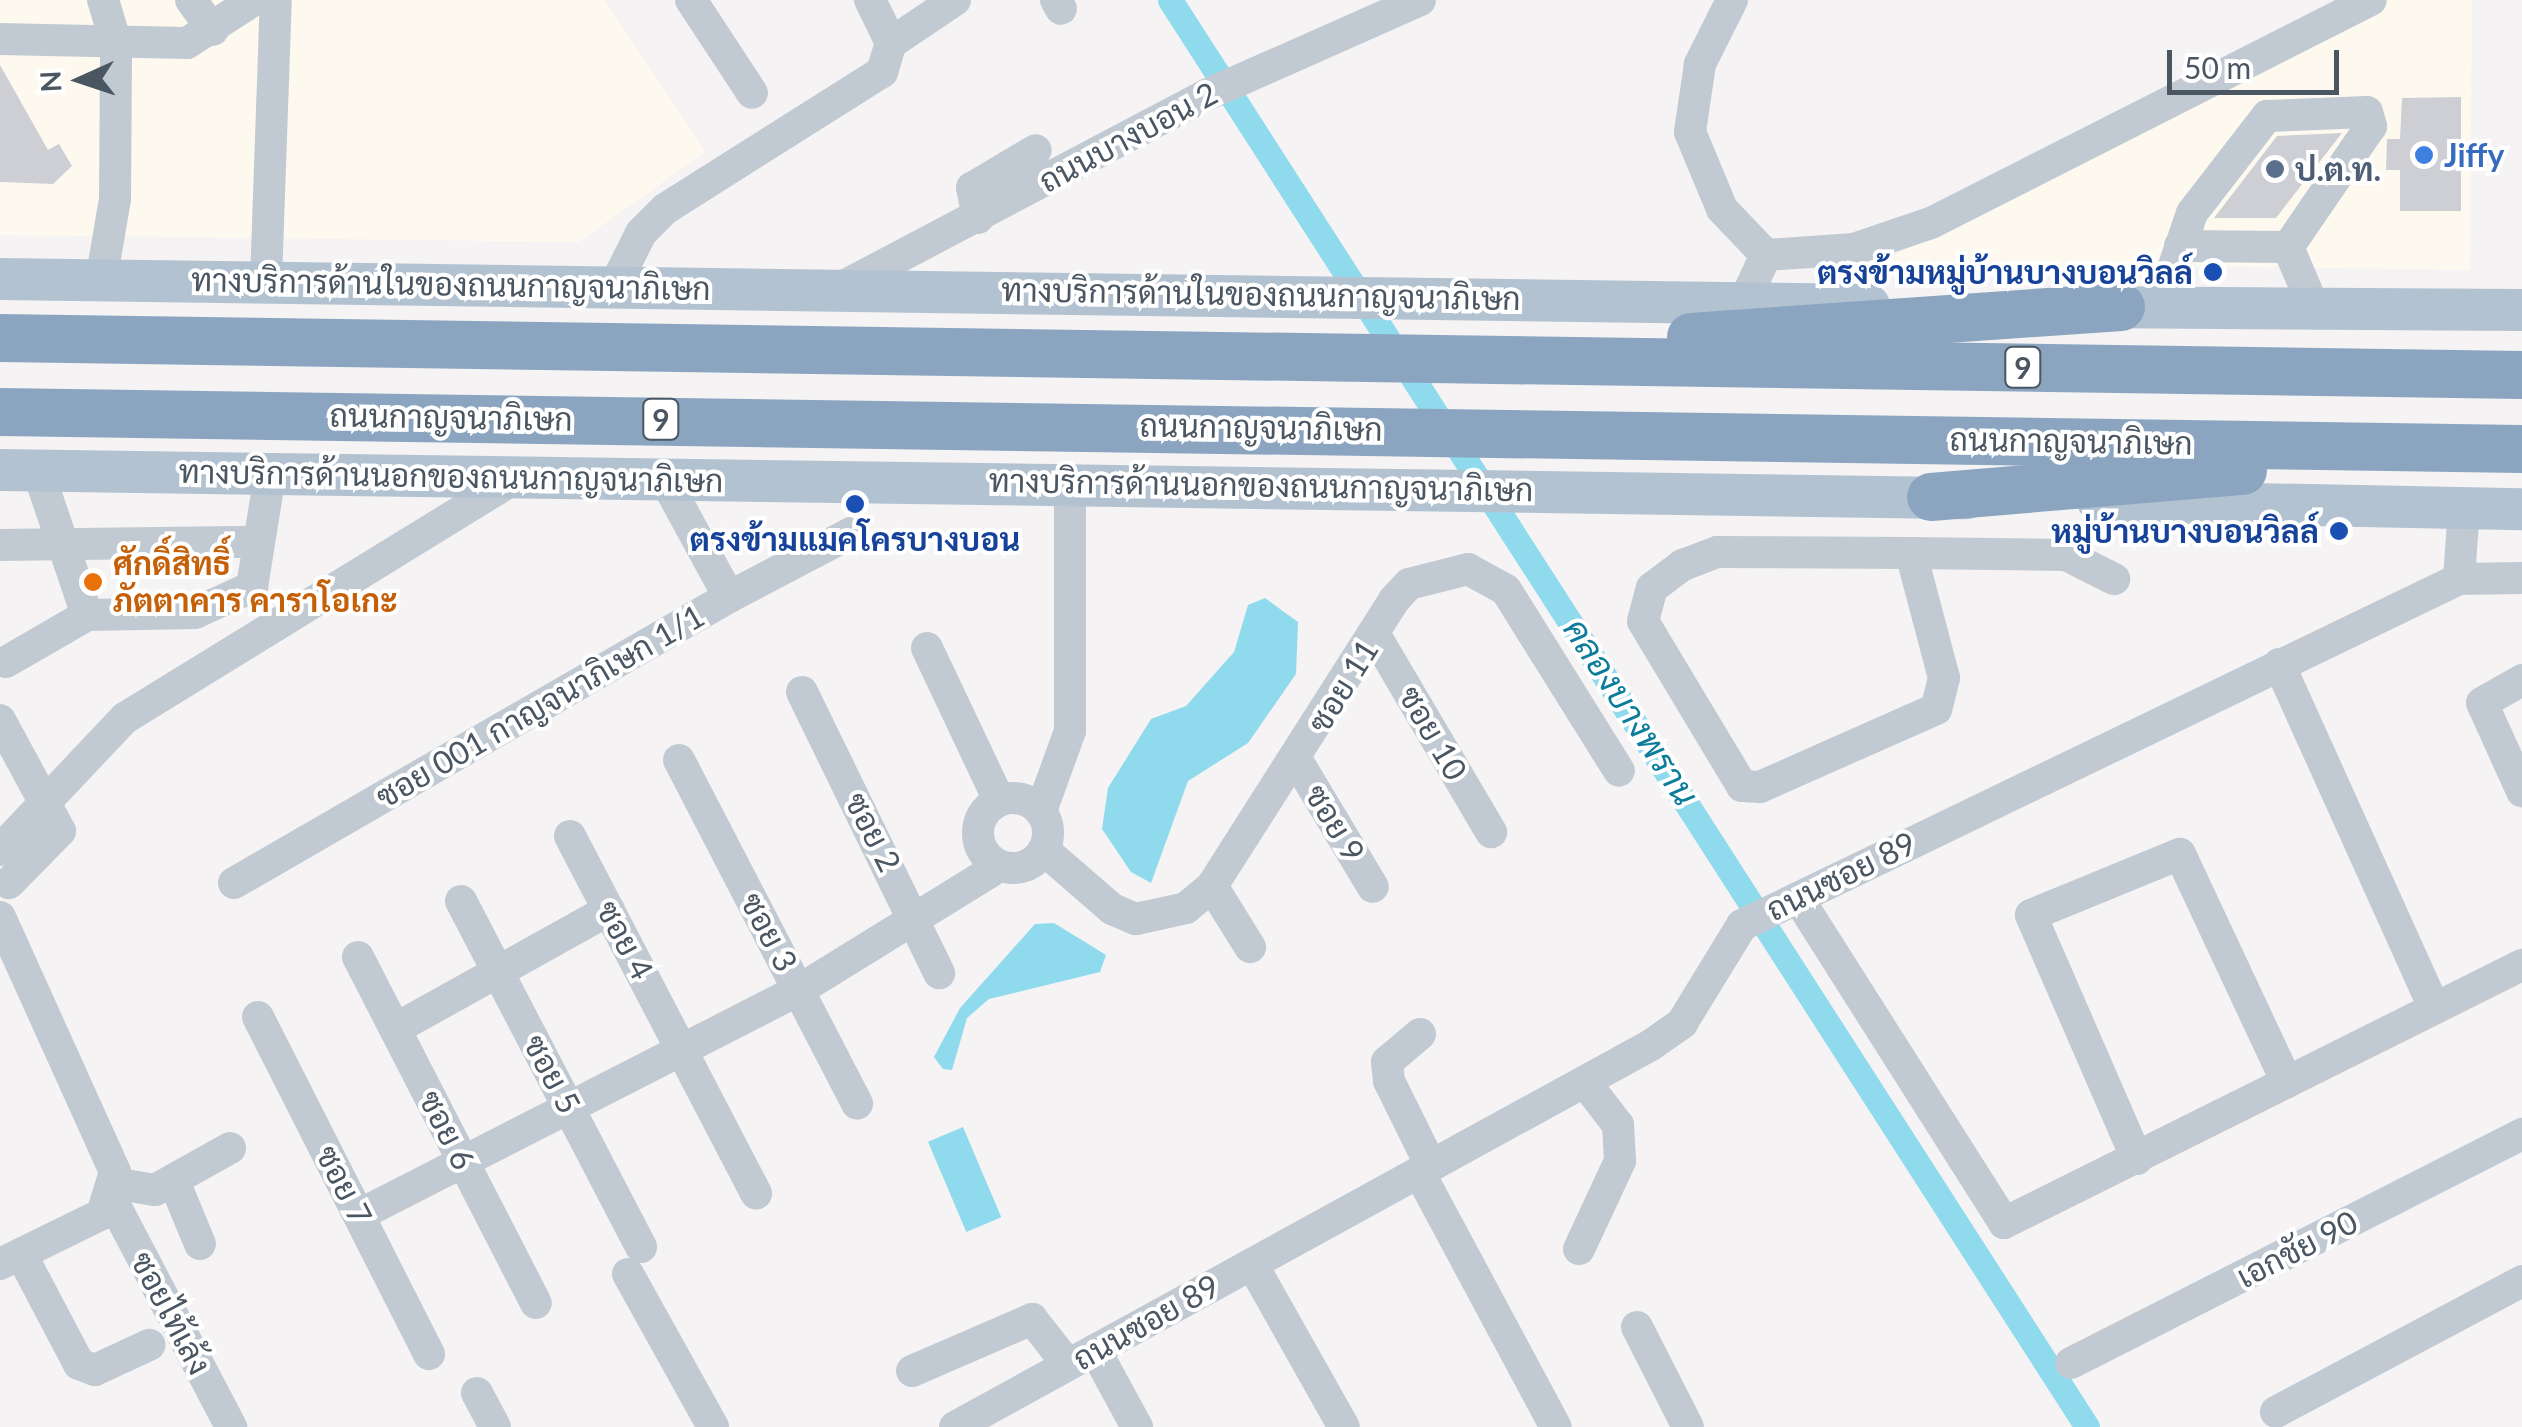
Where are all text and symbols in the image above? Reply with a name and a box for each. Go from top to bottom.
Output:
north arrow [30,30,130,130]
scale bar [2172,30,2344,92]
text: 50 m [2184,49,2251,85]
text: N [33,70,68,93]
street label: ถนนบางบอน 2 [1032,74,1224,200]
place label: Jiffy [2444,136,2504,174]
marker: Jiffy [2413,144,2435,166]
place label: ป.ต.ท. [2295,150,2381,188]
marker: ป.ต.ท. [2264,158,2286,180]
place label: ตรงข้ามหมู่บ้านบางบอนวิลล์ [1817,253,2193,291]
street label: ทางบริการด้านในของถนนกาญจนาภิเษก [191,260,711,308]
marker: ตรงข้ามหมู่บ้านบางบอนวิลล์ [2202,261,2224,283]
street label: ทางบริการด้านในของถนนกาญจนาภิเษก [1001,270,1521,318]
road number: 9 [2003,342,2043,392]
road number: 9 [641,394,681,444]
street label: ถนนกาญจนาภิเษก [329,396,573,438]
street label: ถนนกาญจนาภิเษก [1139,406,1383,448]
street label: ถนนกาญจนาภิเษก [1949,420,2193,462]
street label: ทางบริการด้านนอกของถนนกาญจนาภิเษก [178,452,724,500]
street label: ทางบริการด้านนอกของถนนกาญจนาภิเษก [988,461,1534,509]
marker: ตรงข้ามแมคโครบางบอน [844,493,866,515]
place label: หมู่บ้านบางบอนวิลล์ [2051,512,2319,550]
place label: ตรงข้ามแมคโครบางบอน [690,520,1020,558]
marker: หมู่บ้านบางบอนวิลล์ [2328,520,2350,542]
place label: ศักดิ์สิทธิ์ ภัตตาคาร คาราโอเกะ [113,545,398,620]
marker: ศักดิ์สิทธิ์ ภัตตาคาร คาราโอเกะ [82,571,104,593]
street label: ซอย 001 กาญจนาภิเษก 1/1 [369,596,711,816]
water label: คลองบางพราน [1556,610,1708,812]
street label: ซอย 11 [1300,633,1386,739]
street label: ซอย 10 [1391,679,1475,787]
street label: ซอย 9 [1297,777,1373,869]
street label: ซอย 2 [837,786,909,878]
street label: ถนนซอย 89 [1760,823,1922,929]
street label: ซอย 3 [732,886,806,978]
street label: ซอย 4 [588,894,662,986]
street label: ซอย 5 [515,1028,589,1120]
street label: ซอย 6 [411,1084,483,1176]
street label: ซอย 7 [308,1139,380,1231]
street label: เอกชัย 90 [2230,1202,2364,1296]
street label: ซอยไท้เล้ง [123,1245,219,1381]
street label: ถนนซอย 89 [1066,1266,1226,1378]

